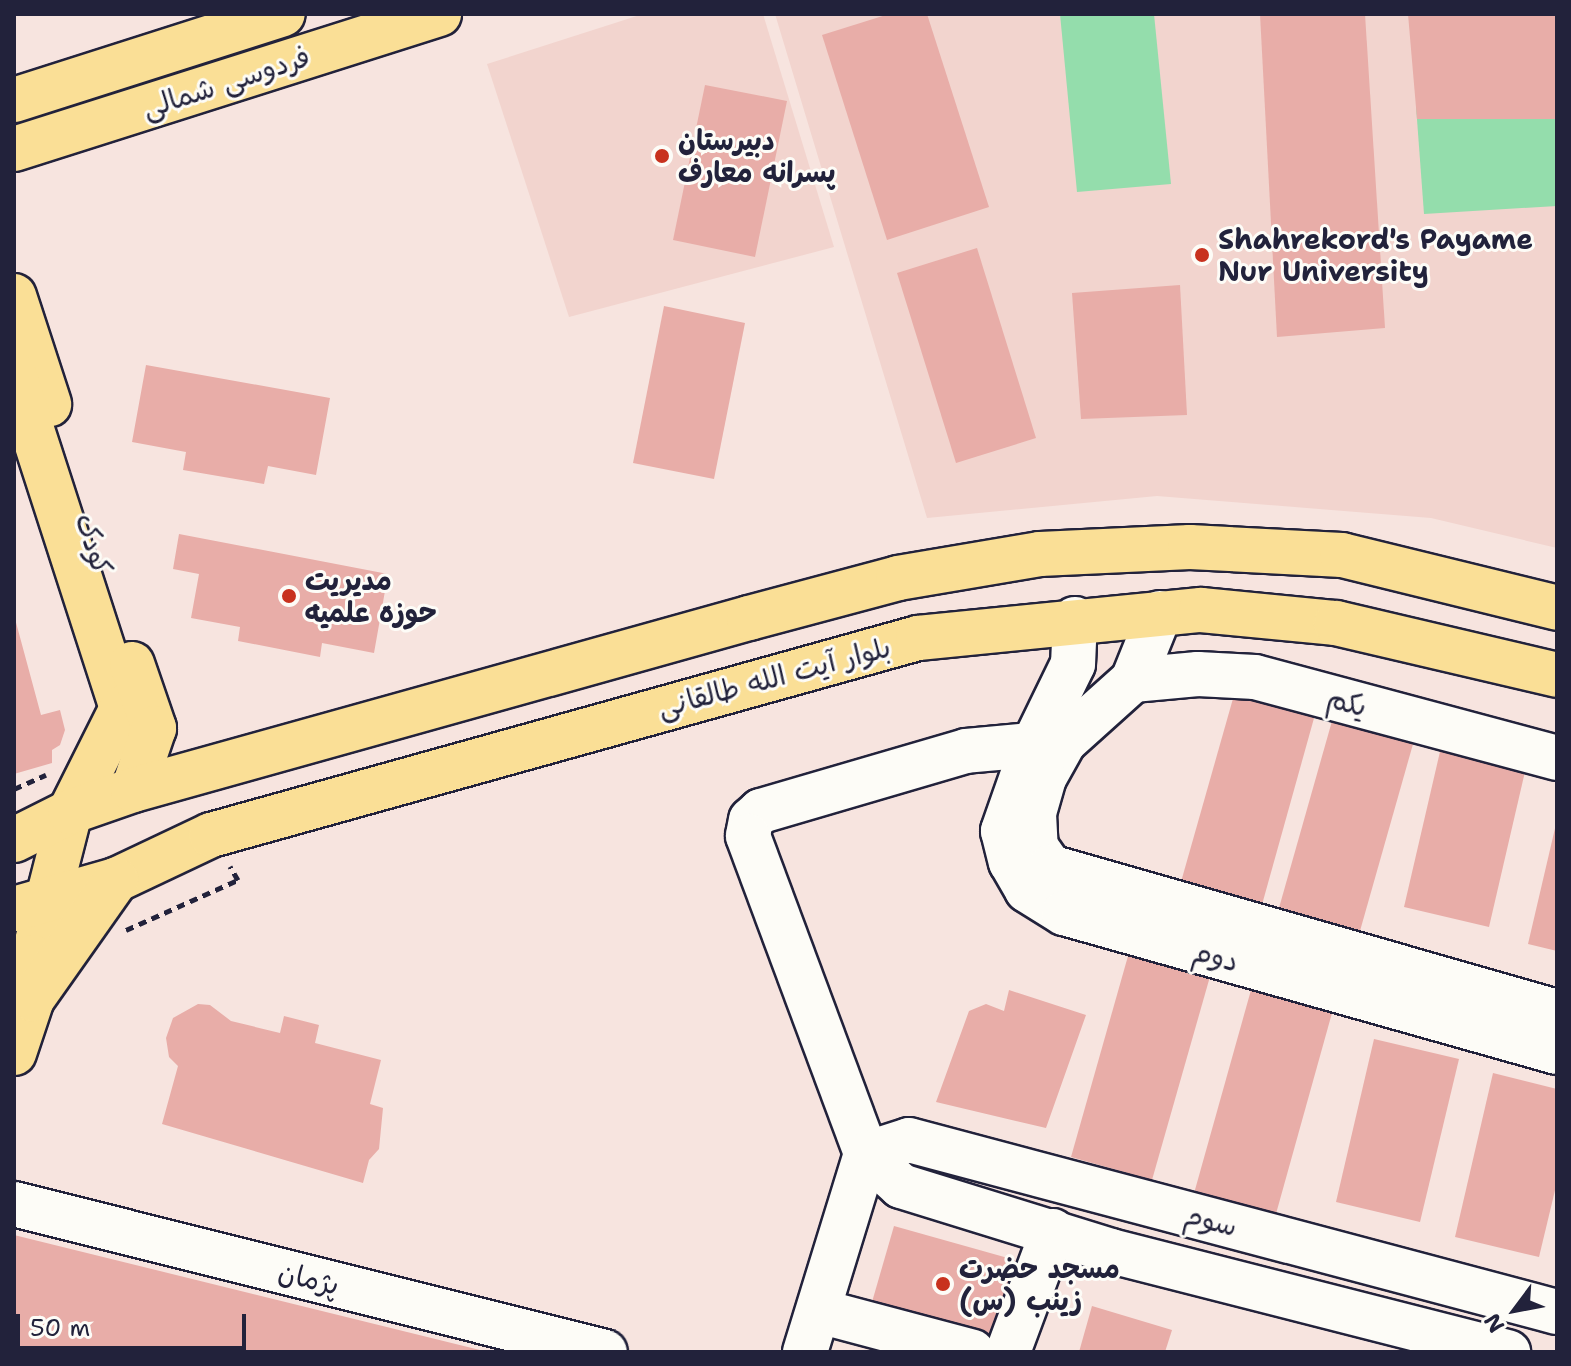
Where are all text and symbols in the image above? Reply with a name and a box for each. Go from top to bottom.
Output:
street label: فردوسی شمالی [138,39,314,125]
place label: دبیرستان پسرانه معارف [678,123,836,189]
marker: دبیرستان پسرانه معارف [653,147,671,165]
place label: Shahrekord's Payame Nur University [1218,222,1533,288]
marker: Shahrekord's Payame Nur University [1193,246,1211,264]
street label: کودک [68,509,120,579]
place label: مدیریت حوزه علمیه [305,563,437,629]
marker: مدیریت حوزه علمیه [280,587,298,605]
street label: بلوار آیت الله طالقانی [654,630,894,724]
street label: یکم [1324,681,1370,723]
street label: دوم [1190,934,1242,978]
street label: سوم [1181,1197,1241,1243]
place label: مسجد حضرت زینب (س) [959,1251,1120,1317]
street label: پژمان [275,1254,343,1302]
north arrow [1475,1270,1555,1350]
marker: مسجد حضرت زینب (س) [934,1275,952,1293]
scale bar [20,1298,250,1348]
text: N [1477,1308,1511,1338]
text: 50 m [30,1312,90,1344]

